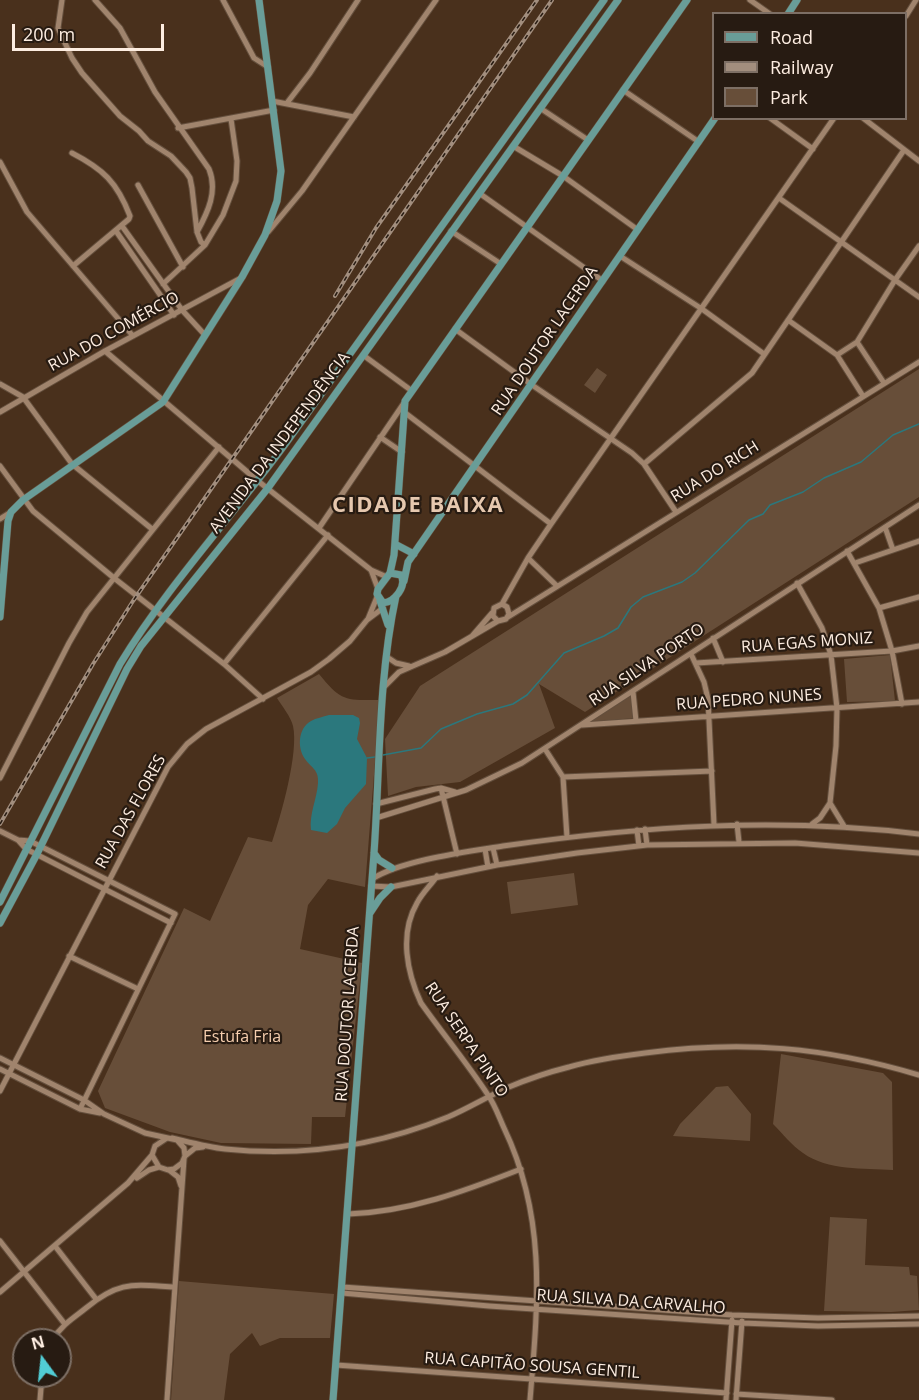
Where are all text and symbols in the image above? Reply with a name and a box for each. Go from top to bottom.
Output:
scale bar [15,12,166,50]
legend [712,12,907,120]
text: 200 m [23,22,75,46]
text: Road [770,25,813,49]
text: Railway [770,55,833,79]
text: Park [770,85,808,109]
street label: RUA DOUTOR LACERDA [488,263,602,419]
street label: RUA DO COMÉRCIO [45,288,183,376]
street label: AVENIDA DA INDEPENDÊNCIA [206,349,354,537]
street label: RUA DO RICH [667,437,763,507]
district label: CIDADE BAIXA [332,493,504,519]
street label: RUA SILVA PORTO [586,619,708,711]
street label: RUA EGAS MONIZ [741,629,873,657]
street label: RUA PEDRO NUNES [676,685,822,715]
street label: RUA DAS FLORES [92,752,170,872]
street label: RUA DOUTOR LACERDA [332,926,364,1102]
street label: RUA SERPA PINTO [420,979,512,1101]
park label: Estufa Fria [203,1027,281,1047]
street label: RUA SILVA DA CARVALHO [536,1286,726,1318]
north arrow [12,1328,72,1388]
text: N [29,1330,47,1355]
street label: RUA CAPITÃO SOUSA GENTIL [424,1349,640,1383]

